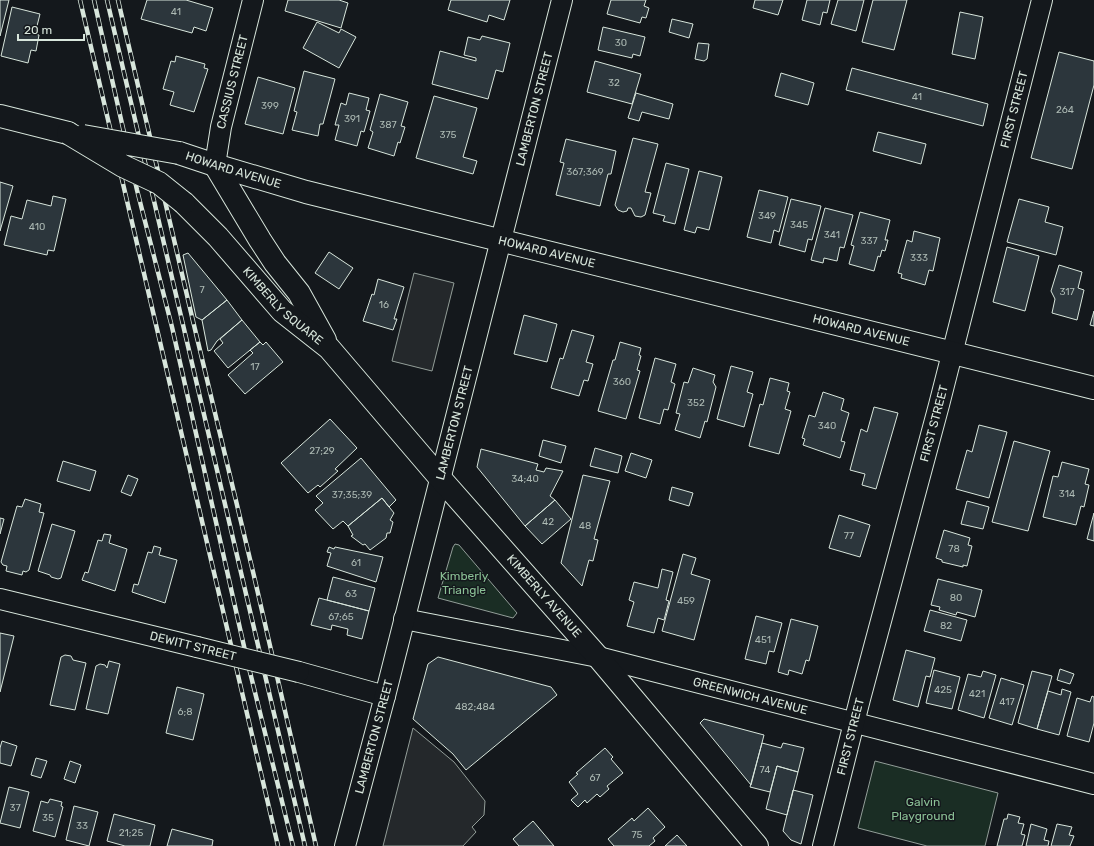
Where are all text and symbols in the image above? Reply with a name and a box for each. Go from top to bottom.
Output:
house number: 41 [171,6,181,18]
scale bar [18,16,84,42]
text: 20 m [24,23,52,37]
street label: CASSIUS STREET [214,33,251,130]
house number: 30 [615,37,627,49]
street label: LAMBERTON STREET [513,50,556,168]
street label: FIRST STREET [998,69,1031,149]
house number: 32 [608,77,620,89]
house number: 41 [912,91,922,103]
house number: 399 [261,100,279,112]
house number: 264 [1056,104,1074,116]
house number: 391 [344,113,360,125]
house number: 387 [379,119,397,131]
house number: 375 [439,129,457,141]
street label: HOWARD AVENUE [184,149,283,191]
house number: 367;369 [566,166,604,178]
house number: 349 [758,210,776,222]
house number: 345 [790,219,808,231]
house number: 410 [29,221,45,233]
house number: 341 [824,229,840,241]
street label: HOWARD AVENUE [497,233,597,271]
house number: 337 [860,235,878,247]
house number: 333 [910,252,928,264]
street label: KIMBERLY SQUARE [240,264,326,348]
house number: 7 [199,284,205,296]
house number: 317 [1059,286,1075,298]
house number: 16 [379,299,389,311]
street label: HOWARD AVENUE [811,311,911,349]
house number: 17 [250,361,260,373]
street label: LAMBERTON STREET [433,364,476,482]
house number: 360 [613,376,631,388]
street label: FIRST STREET [917,383,951,463]
house number: 352 [687,397,705,409]
house number: 340 [818,420,836,432]
house number: 27;29 [309,445,335,457]
house number: 34;40 [511,473,539,485]
house number: 314 [1059,488,1075,500]
house number: 37;35;39 [332,489,372,501]
house number: 42 [542,516,554,528]
house number: 48 [579,520,591,532]
house number: 77 [844,530,854,542]
house number: 78 [948,543,960,555]
street label: KIMBERLY AVENUE [504,552,584,640]
house number: 61 [351,557,361,569]
park label: Kimberly Triangle [440,569,489,597]
house number: 63 [345,588,357,600]
house number: 80 [950,592,962,604]
house number: 459 [677,595,695,607]
house number: 67;65 [328,611,354,623]
house number: 82 [940,620,952,632]
street label: DEWITT STREET [148,628,238,664]
house number: 451 [755,634,771,646]
street label: GREENWICH AVENUE [692,675,809,717]
street label: LAMBERTON STREET [352,678,396,795]
house number: 425 [934,684,952,696]
house number: 421 [969,688,985,700]
street label: FIRST STREET [834,696,867,776]
house number: 417 [999,696,1015,708]
house number: 482;484 [455,701,495,713]
house number: 6;8 [177,706,193,718]
house number: 74 [760,764,771,776]
house number: 67 [590,772,600,784]
park label: Galvin Playground [891,795,955,823]
house number: 37 [9,802,21,814]
house number: 35 [42,812,54,824]
house number: 33 [76,820,88,832]
house number: 21;25 [119,827,143,839]
house number: 75 [631,829,643,841]

